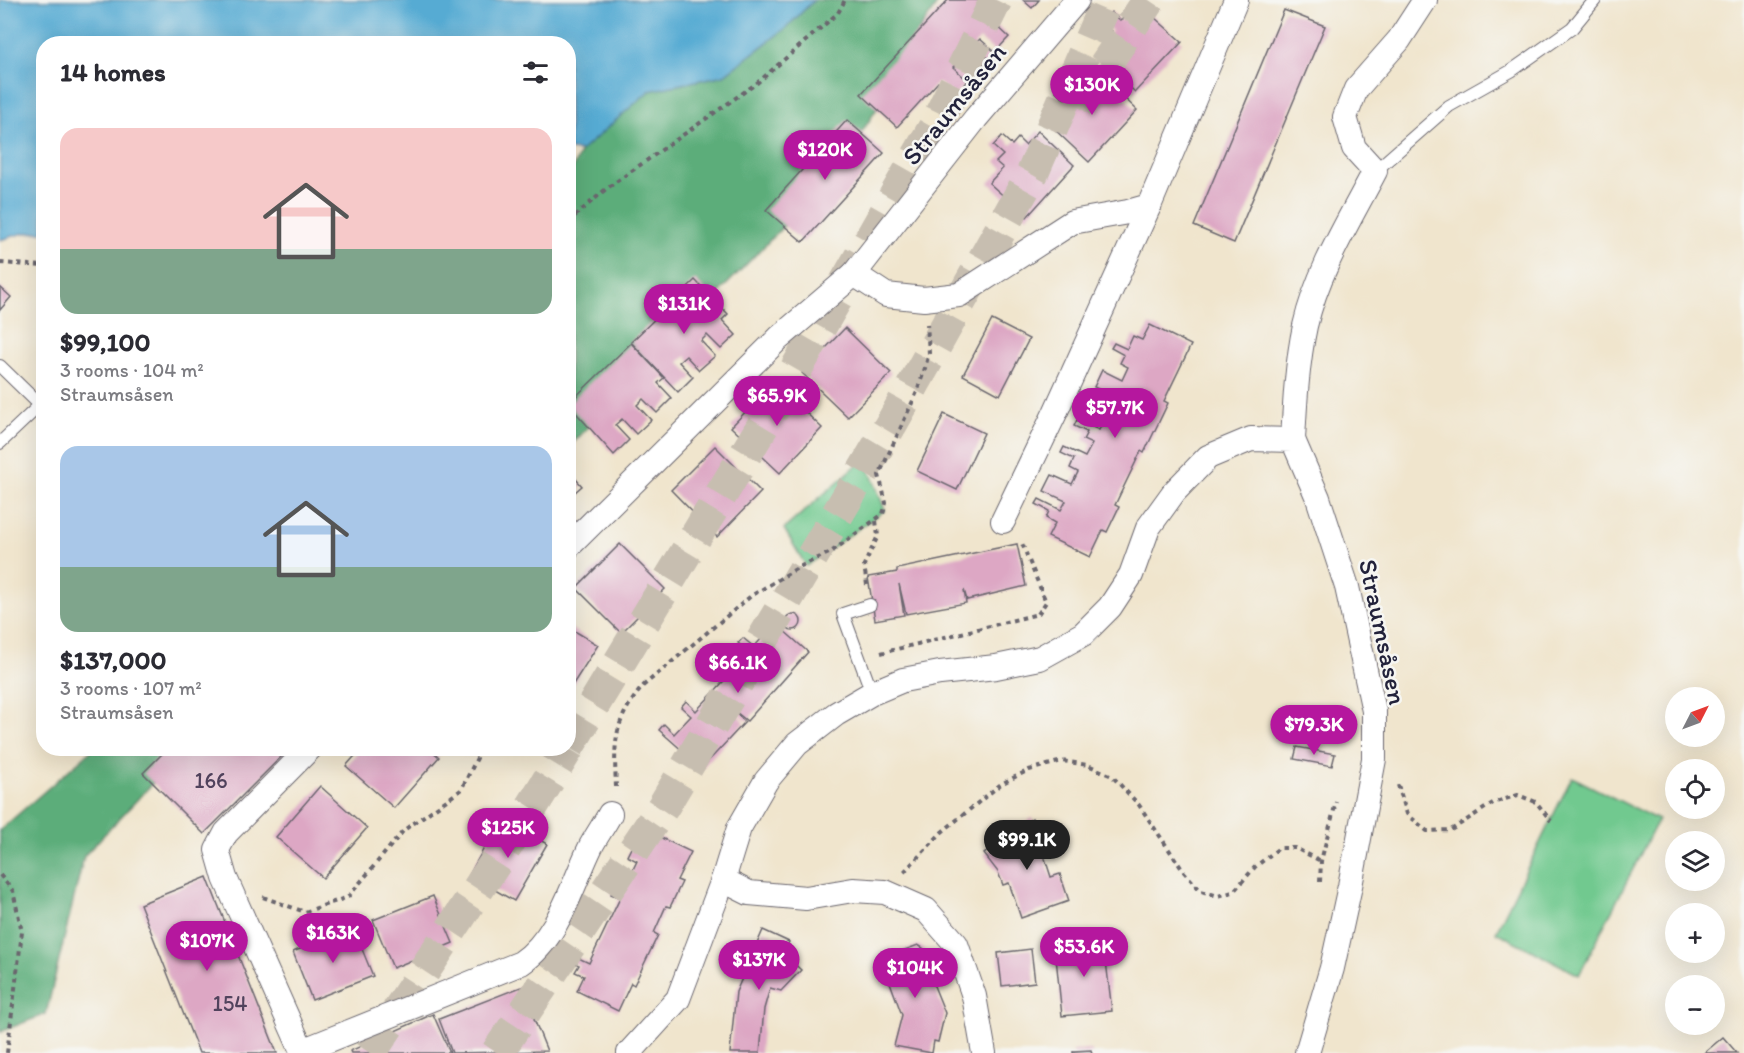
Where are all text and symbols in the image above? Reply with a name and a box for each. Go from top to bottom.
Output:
street label: Straumsåsen [895,36,1013,171]
text: 14 homes [60,56,166,88]
icon: filters [519,56,552,89]
pin: $130K [1050,65,1134,116]
text: $130K [1064,72,1120,96]
pin: $120K [783,130,867,181]
text: $120K [797,137,853,161]
icon: home [252,167,360,275]
pin: $131K [642,284,726,335]
text: $131K [658,291,710,315]
text: $99,100 [60,326,151,358]
text: 3 rooms · 104 m² [60,358,204,382]
pin: $65.9K [728,376,826,427]
text: Straumsåsen [60,382,174,406]
text: $65.9K [747,383,807,407]
pin: $57.7K [1066,388,1164,439]
text: $57.7K [1086,395,1144,419]
icon: home [252,485,360,593]
street label: Straumsåsen [1352,556,1414,708]
pin: $66.1K [689,643,787,694]
text: $137,000 [60,644,167,676]
text: $66.1K [709,650,767,674]
text: 3 rooms · 107 m² [60,676,202,700]
north arrow [1665,687,1725,747]
map controls [1665,687,1725,1035]
text: Straumsåsen [60,700,174,724]
pin: $79.3K [1265,705,1363,756]
text: $79.3K [1284,712,1344,736]
button: locate [1665,759,1725,819]
house number: 166 [194,767,228,794]
pin: $125K [466,808,550,859]
text: $125K [481,815,535,839]
pin: $99.1K [978,820,1076,871]
text: $99.1K [998,827,1056,851]
button: layers [1665,831,1725,891]
button: + [1665,903,1725,963]
pin: $163K [291,913,375,964]
text: $163K [306,920,360,944]
pin: $107K [165,921,249,972]
pin: $53.6K [1035,927,1133,978]
text: $107K [180,928,234,952]
text: $53.6K [1054,934,1114,958]
pin: $137K [717,940,801,991]
text: $137K [732,947,786,971]
pin: $104K [873,948,957,999]
text: $104K [887,955,943,979]
button: − [1665,975,1725,1035]
house number: 154 [213,990,247,1017]

